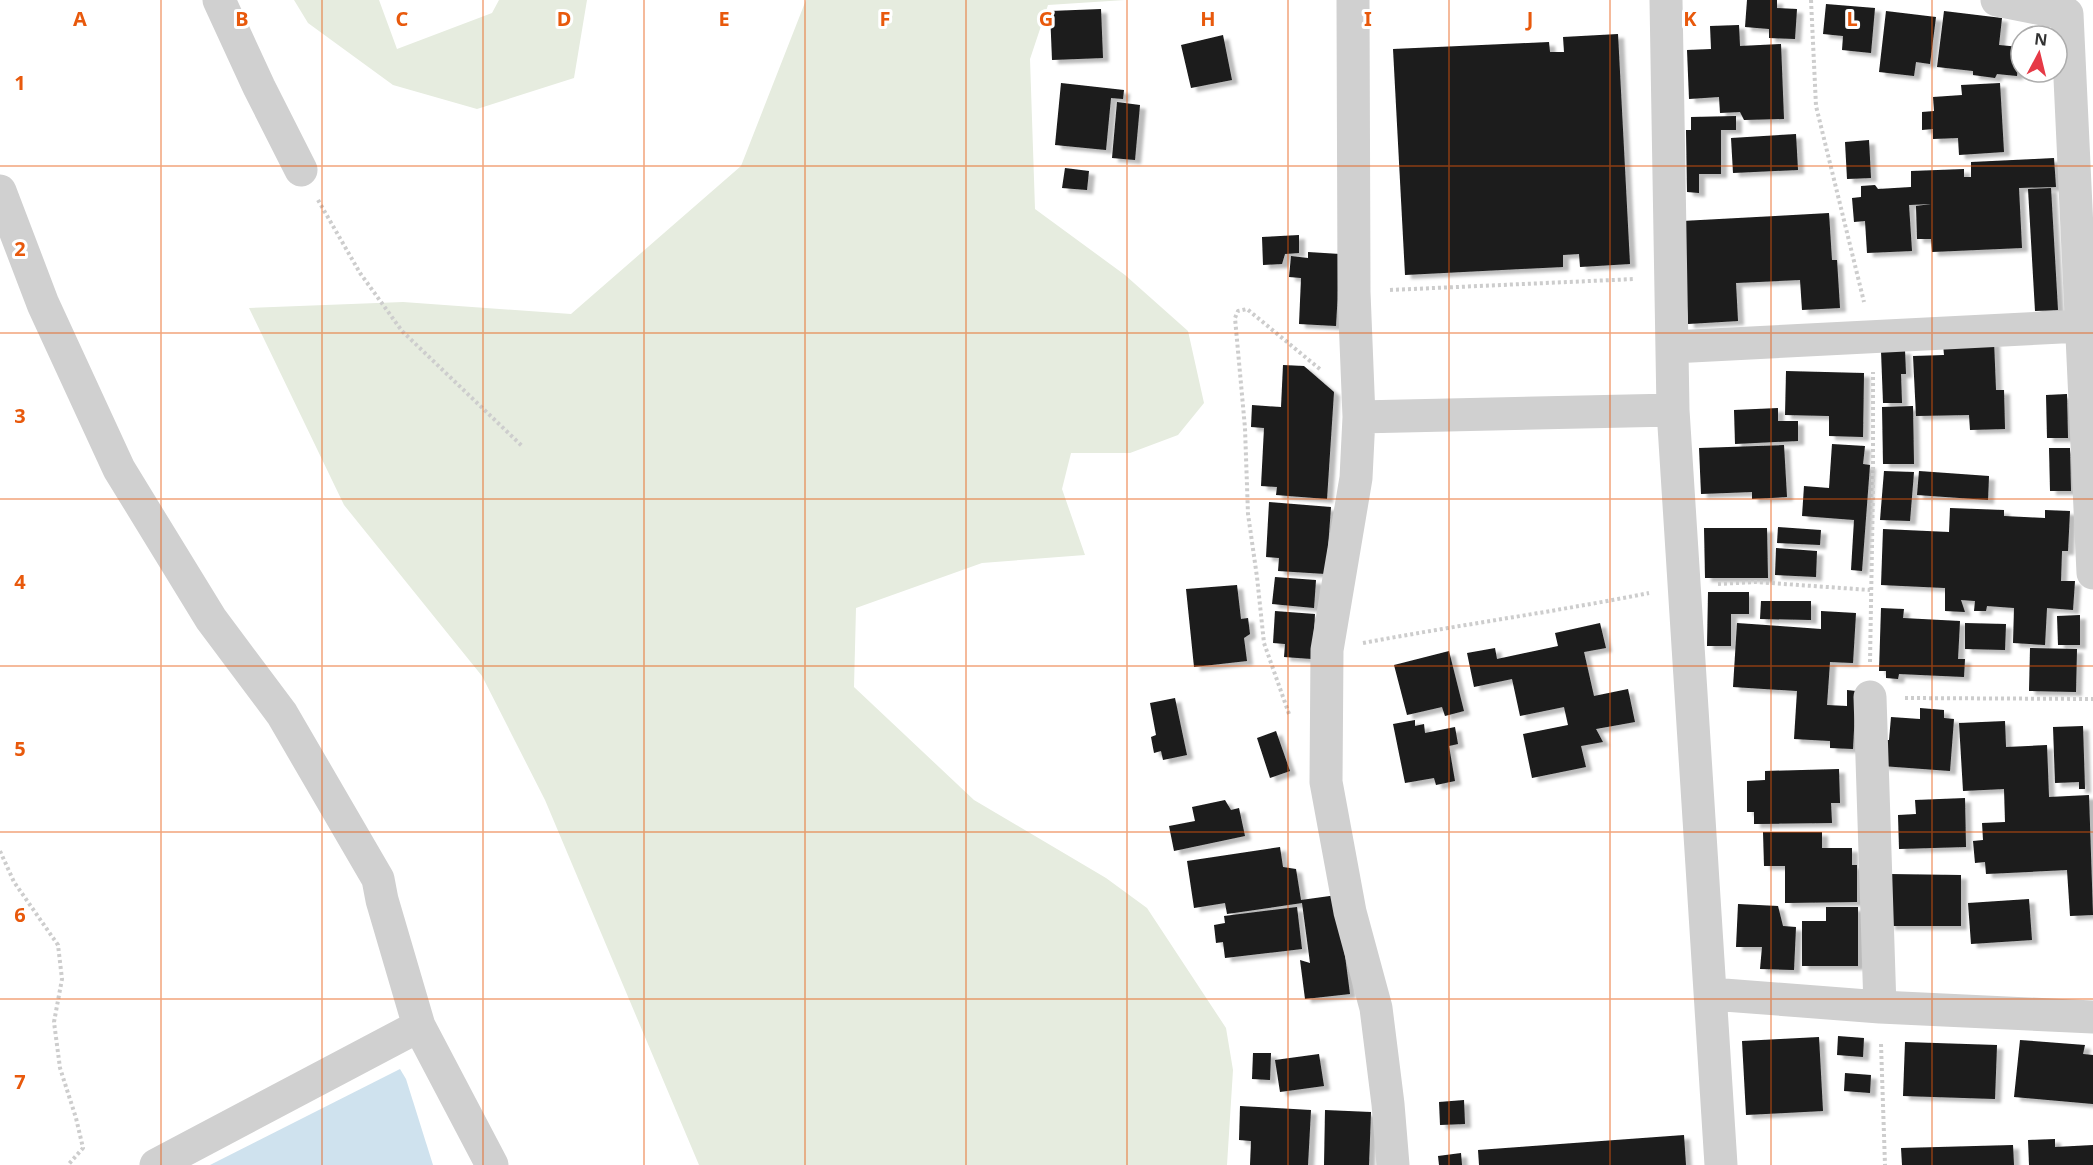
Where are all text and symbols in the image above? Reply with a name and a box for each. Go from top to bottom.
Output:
text: A [73,5,87,32]
text: B [235,5,249,32]
text: C [396,5,409,32]
text: D [557,5,571,32]
text: E [718,5,730,32]
text: F [880,5,890,32]
text: G [1039,5,1053,32]
text: H [1200,5,1216,32]
text: I [1364,5,1372,32]
text: J [1525,5,1533,32]
text: K [1683,5,1697,32]
text: L [1846,5,1858,32]
north arrow [2009,24,2069,84]
text: N [2033,27,2049,51]
text: 1 [14,69,26,96]
text: 2 [14,235,26,262]
text: 3 [14,402,26,429]
text: 4 [14,568,26,595]
text: 5 [14,735,26,762]
text: 6 [14,901,26,928]
text: 7 [14,1068,26,1095]

